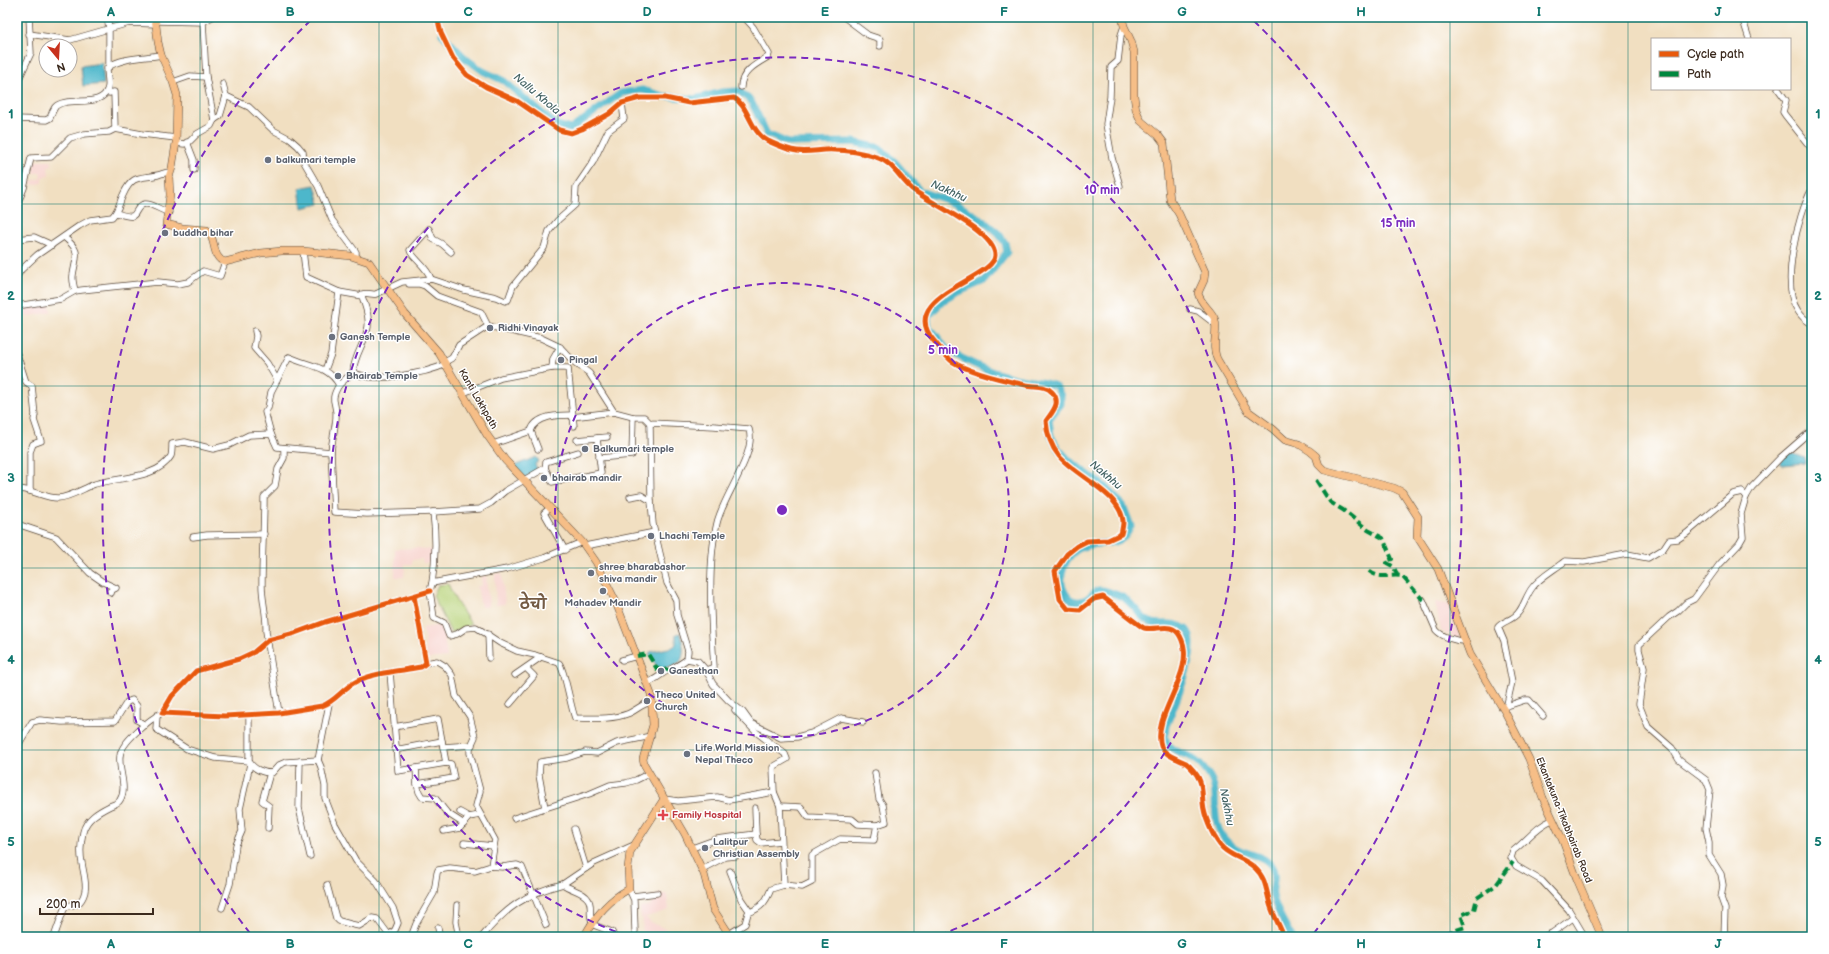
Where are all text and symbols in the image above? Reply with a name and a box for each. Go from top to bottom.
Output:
text: A [106,4,115,20]
text: B [285,4,295,20]
text: C [463,4,473,20]
text: D [642,4,652,20]
text: E [821,4,830,20]
text: F [1000,4,1008,20]
text: G [1177,4,1187,20]
text: H [1356,4,1366,20]
text: I [1537,4,1541,20]
text: J [1714,4,1722,20]
north arrow [38,38,78,78]
legend [1651,38,1791,90]
text: Cycle path [1687,47,1744,62]
text: N [55,60,67,74]
text: Path [1687,67,1712,82]
water label: Nallu Khola [511,71,563,117]
text: 1 [8,106,14,122]
text: 1 [1815,106,1821,122]
place label: balkumari temple [276,154,356,166]
marker: balkumari temple [263,155,273,165]
water label: Nakhhu [929,177,969,205]
text: 10 min [1084,183,1120,198]
text: 15 min [1380,216,1416,231]
place label: buddha bihar [173,227,235,239]
marker: buddha bihar [160,228,170,238]
text: 2 [7,288,15,304]
text: 2 [1814,288,1822,304]
place label: Ridhi Vinayak [498,322,559,334]
marker: Ridhi Vinayak [485,323,495,333]
place label: Ganesh Temple [340,331,411,343]
marker: Ganesh Temple [327,332,337,342]
text: 5 min [928,343,958,358]
place label: Pingal [569,354,597,366]
marker: Pingal [556,355,566,365]
street label: Kanti Lokhpath [456,367,500,432]
place label: Bhairab Temple [346,370,418,382]
marker: Bhairab Temple [333,371,343,381]
place label: Balkumari temple [593,443,674,455]
marker: Balkumari temple [580,444,590,454]
water label: Nakhhu [1087,458,1125,492]
text: 3 [7,470,15,486]
text: 3 [1814,470,1822,486]
place label: bhairab mandir [552,472,623,484]
marker: bhairab mandir [539,473,549,483]
centre of rings [775,503,789,517]
place label: Lhachi Temple [659,530,725,542]
marker: Lhachi Temple [646,531,656,541]
place label: shree bharabashor shiva mandir [599,561,687,585]
marker: shree bharabashor shiva mandir [586,568,596,578]
marker: Mahadev Mandir [598,586,608,596]
district label: ठेचो [518,591,548,613]
place label: Mahadev Mandir [565,597,642,609]
text: 4 [7,652,15,668]
text: 4 [1814,652,1822,668]
place label: Ganesthan [669,665,719,677]
marker: Ganesthan [656,666,666,676]
place label: Theco United Church [655,689,716,713]
marker: Theco United Church [642,696,652,706]
place label: Life World Mission Nepal Theco [695,742,780,766]
marker: Life World Mission Nepal Theco [682,749,692,759]
street label: Ekantakuna-Tikabhairab Road [1533,755,1595,885]
water label: Nakhhu [1217,787,1237,827]
marker: Family Hospital [657,809,669,821]
place label: Family Hospital [672,809,742,821]
text: 5 [7,834,15,850]
text: 5 [1814,834,1822,850]
place label: Lalitpur Christian Assembly [713,836,800,860]
marker: Lalitpur Christian Assembly [700,843,710,853]
scale bar [40,890,153,916]
text: 200 m [46,897,80,912]
text: A [106,936,115,952]
text: B [285,936,295,952]
text: C [463,936,473,952]
text: D [642,936,652,952]
text: E [821,936,830,952]
text: F [1000,936,1008,952]
text: G [1177,936,1187,952]
text: H [1356,936,1366,952]
text: I [1537,936,1541,952]
text: J [1714,936,1722,952]

